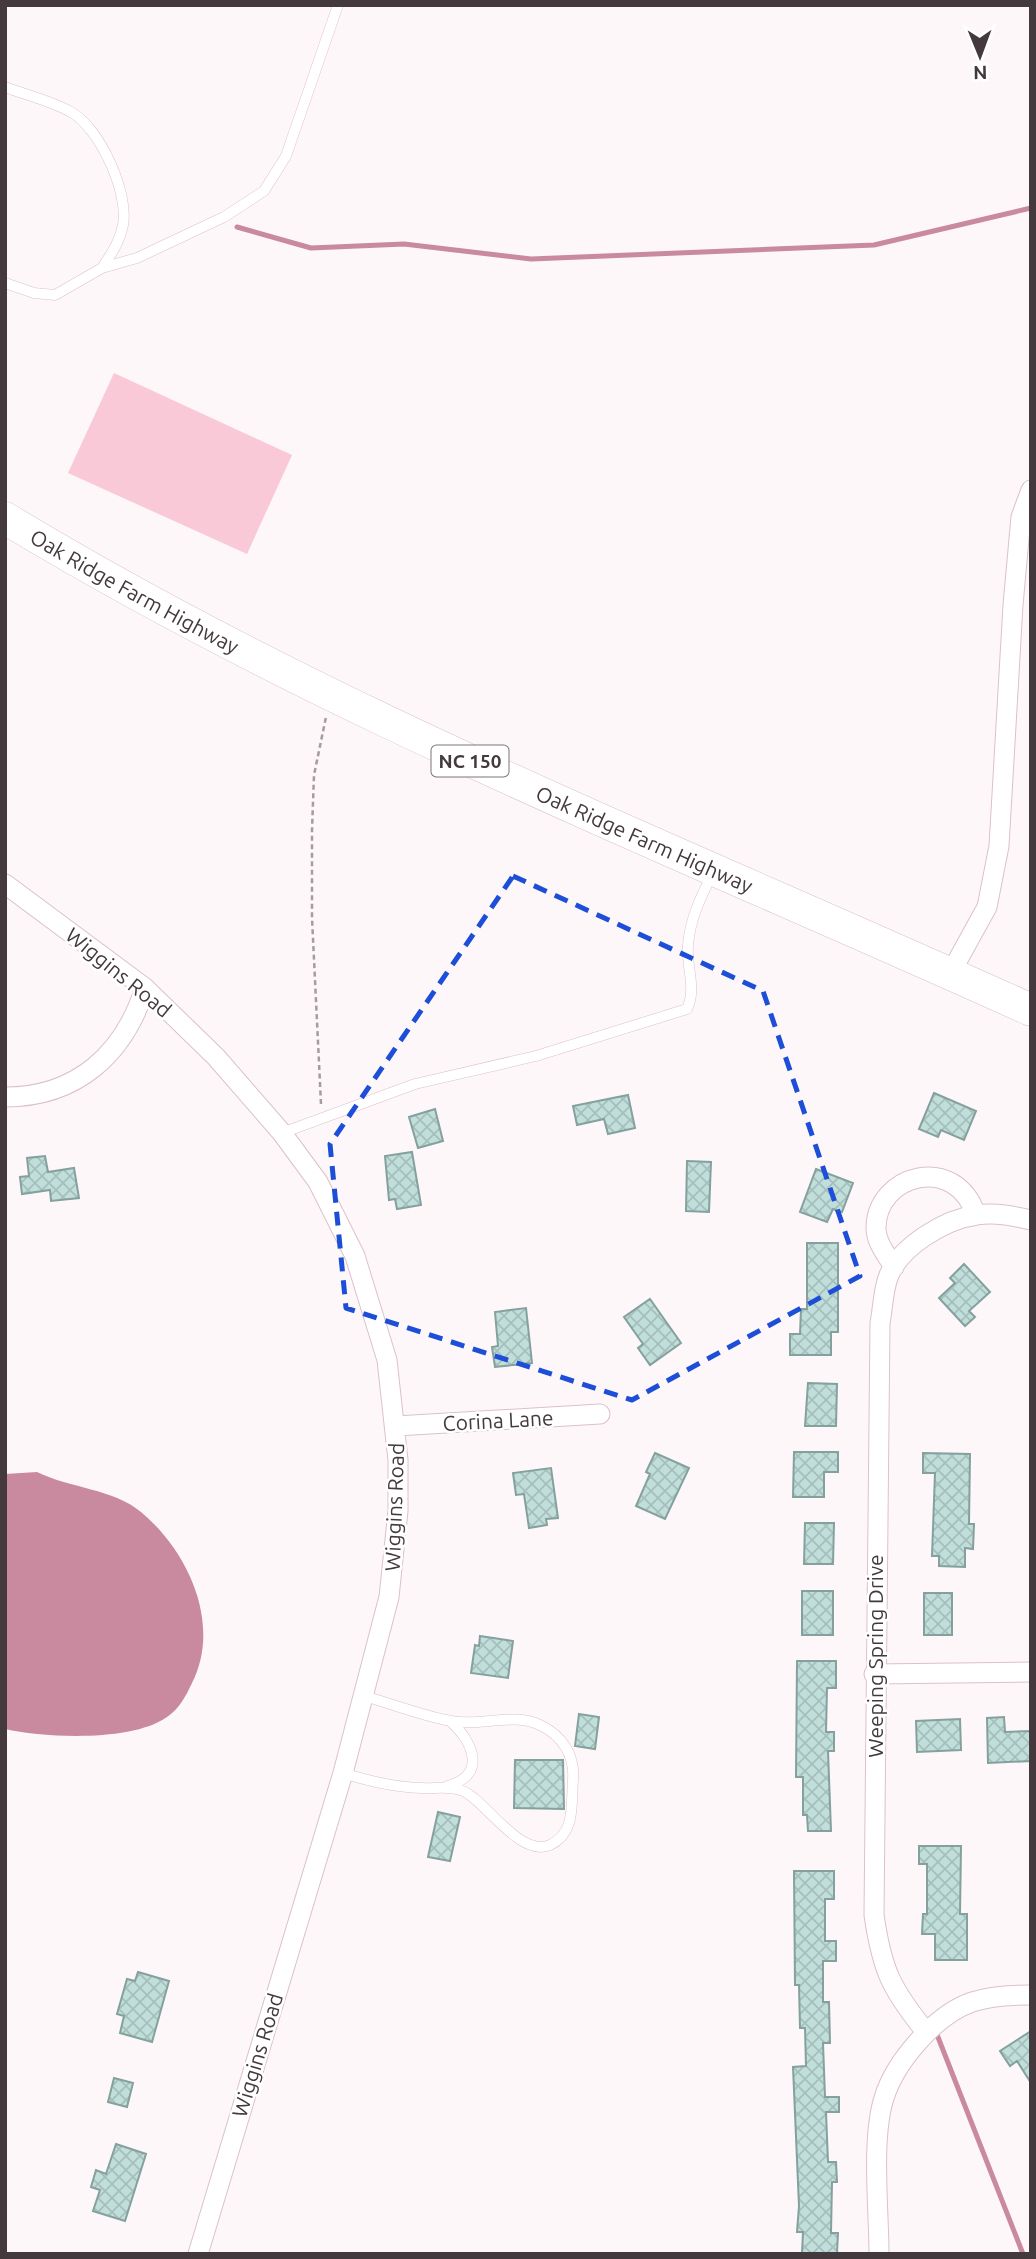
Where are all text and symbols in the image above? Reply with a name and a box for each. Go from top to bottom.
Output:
north arrow [945,21,1015,91]
text: N [973,62,988,84]
street label: Oak Ridge Farm Highway [26,524,243,658]
road number: NC 150 [432,746,508,776]
street label: Oak Ridge Farm Highway [532,780,756,897]
street label: Wiggins Road [62,922,176,1022]
street label: Corina Lane [442,1405,554,1435]
street label: Wiggins Road [380,1442,408,1572]
street label: Weeping Spring Drive [863,1554,887,1758]
street label: Wiggins Road [227,1990,287,2120]

